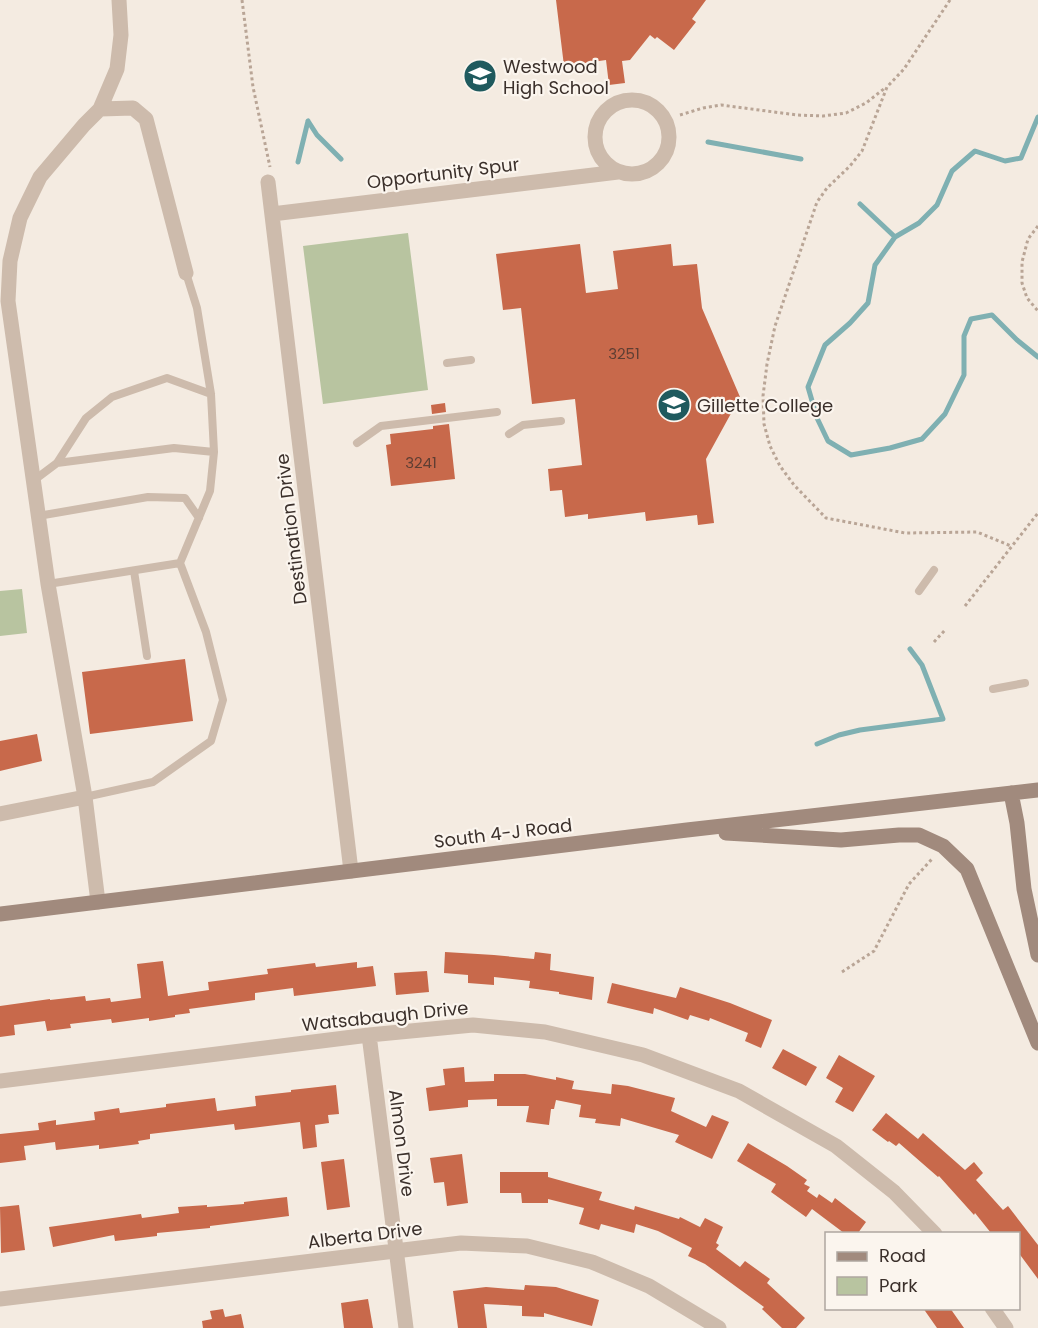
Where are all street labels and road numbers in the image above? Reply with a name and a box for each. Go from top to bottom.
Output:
street label: Opportunity Spur [365,151,521,195]
street label: Destination Drive [269,452,313,606]
street label: South 4-J Road [433,812,573,854]
street label: Watsabaugh Drive [300,995,470,1037]
street label: Almon Drive [383,1088,421,1198]
street label: Alberta Drive [306,1216,424,1254]

